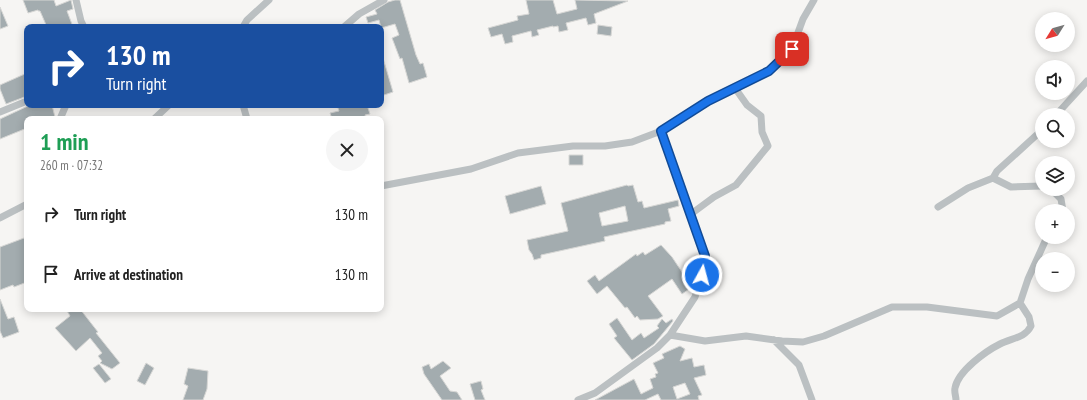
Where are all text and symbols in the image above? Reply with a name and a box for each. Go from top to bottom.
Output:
north arrow [1035,12,1075,52]
map controls [1035,12,1075,292]
pin [775,32,809,66]
text: 130 m [106,36,170,73]
icon: arrive [781,38,803,60]
icon: right [40,40,92,92]
button: sound [1035,60,1075,100]
text: Turn right [106,72,166,95]
button: search [1035,108,1075,148]
text: 1 min [40,126,88,157]
button: close [326,129,368,171]
button: layers [1035,156,1075,196]
text: 260 m · 07:32 [40,157,103,174]
icon: right [40,203,62,225]
button: + [1035,204,1075,244]
text: Turn right [74,205,126,224]
text: 130 m [335,205,368,224]
button: − [1035,252,1075,292]
position arrow [681,254,723,296]
icon: arrive [40,263,62,285]
text: Arrive at destination [74,265,183,284]
text: 130 m [335,265,368,284]

